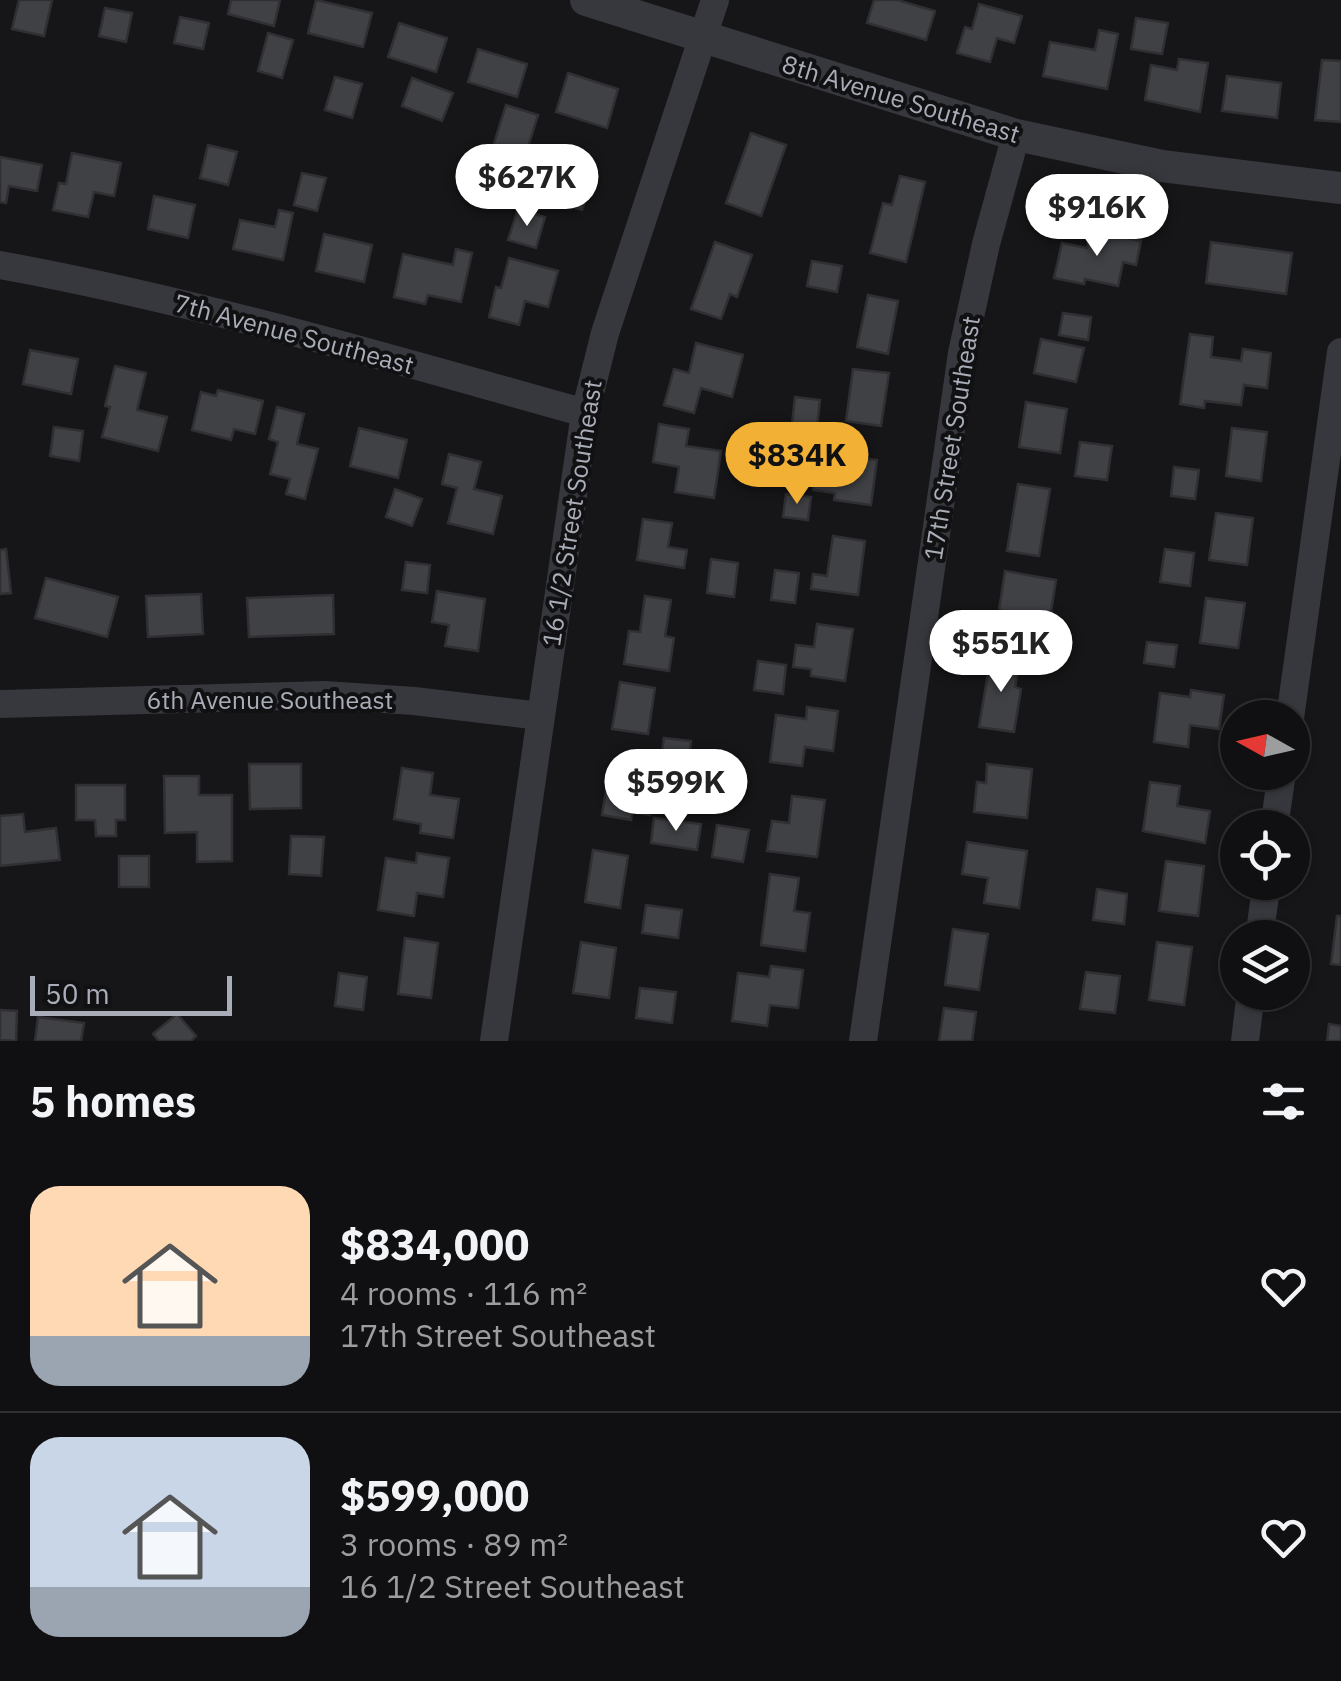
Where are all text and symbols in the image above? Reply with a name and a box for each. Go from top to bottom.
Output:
street label: 8th Avenue Southeast [778,47,1024,150]
pin: $627K [457,144,597,229]
text: $627K [477,155,577,197]
pin: $916K [1027,174,1167,259]
text: $916K [1047,185,1147,227]
street label: 7th Avenue Southeast [171,286,418,381]
street label: 17th Street Southeast [916,313,987,562]
street label: 16 1/2 Street Southeast [534,377,609,649]
pin: $834K [727,422,867,507]
text: $834K [747,433,847,475]
pin: $551K [931,610,1071,695]
text: $551K [951,621,1051,663]
street label: 6th Avenue Southeast [147,683,393,716]
north arrow [1220,700,1310,790]
map controls [1220,700,1310,1010]
pin: $599K [606,749,746,834]
text: $599K [626,760,726,802]
button: locate [1220,810,1310,900]
button: layers [1220,920,1310,1010]
scale bar [30,971,232,1016]
text: 50 m [45,975,110,1012]
text: 5 homes [30,1074,196,1129]
icon: filters [1256,1074,1311,1129]
text: $834,000 [340,1217,529,1272]
icon: home [110,1226,230,1346]
icon: heart [1256,1259,1311,1314]
text: 4 rooms · 116 m² [340,1272,587,1314]
text: 17th Street Southeast [340,1314,656,1356]
text: $599,000 [340,1468,529,1523]
icon: home [110,1477,230,1597]
icon: heart [1256,1510,1311,1565]
text: 3 rooms · 89 m² [340,1523,568,1565]
text: 16 1/2 Street Southeast [340,1565,685,1607]

